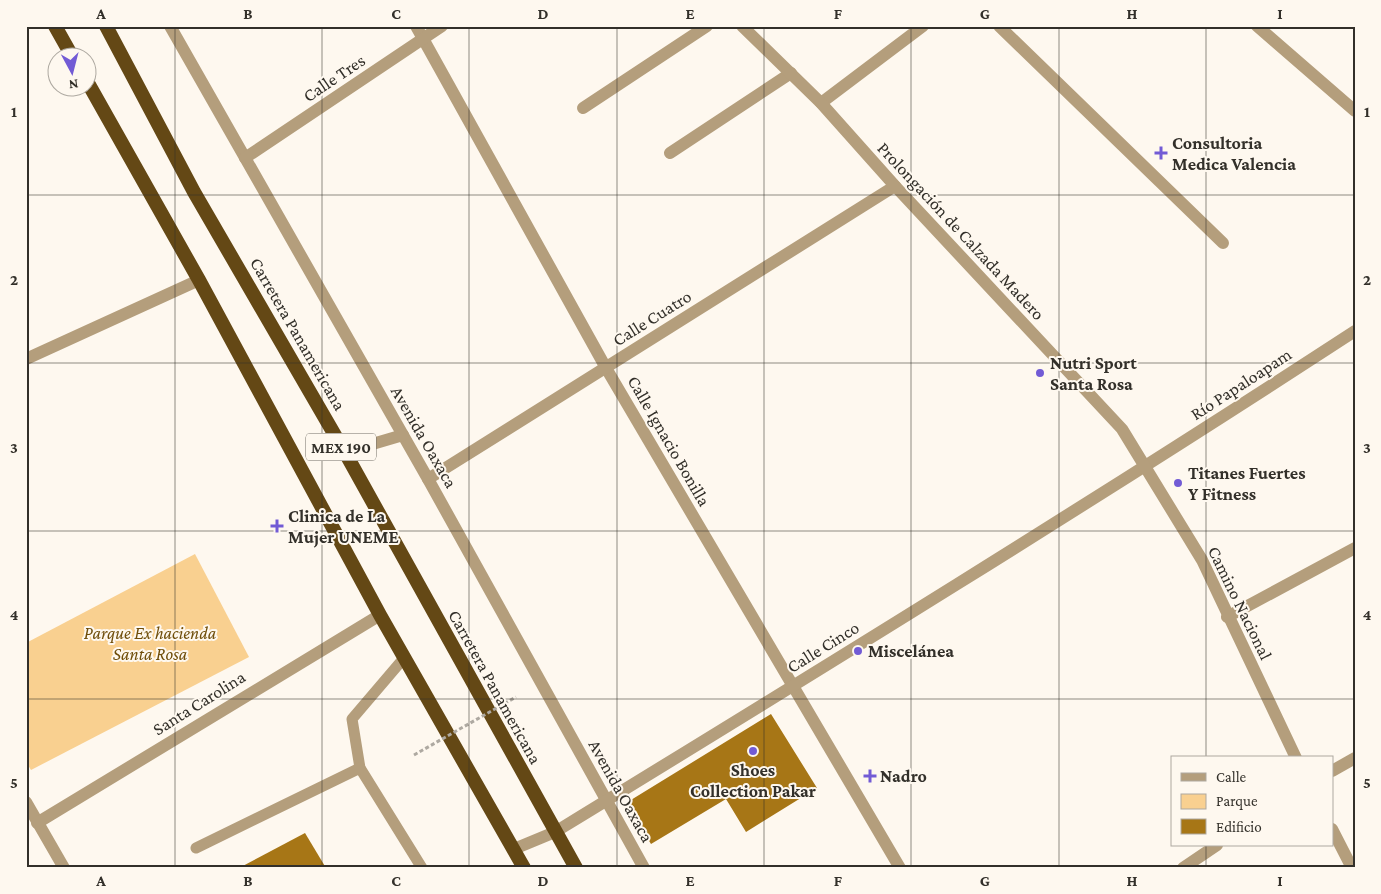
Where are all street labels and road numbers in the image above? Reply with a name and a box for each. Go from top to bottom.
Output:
street label: Calle Tres [299,50,369,106]
street label: Prolongación de Calzada Madero [873,138,1049,324]
street label: Carretera Panamericana [246,254,350,414]
street label: Calle Cuatro [609,286,695,350]
street label: Río Papaloapam [1187,344,1296,424]
street label: Calle Ignacio Bonilla [624,372,714,510]
street label: Avenida Oaxaca [387,383,461,491]
road number: MEX 190 [306,434,376,461]
street label: Camino Nacional [1204,543,1276,663]
street label: Carretera Panamericana [444,606,546,768]
street label: Calle Cinco [783,617,863,677]
street label: Santa Carolina [149,667,249,739]
street label: Avenida Oaxaca [585,736,657,846]

